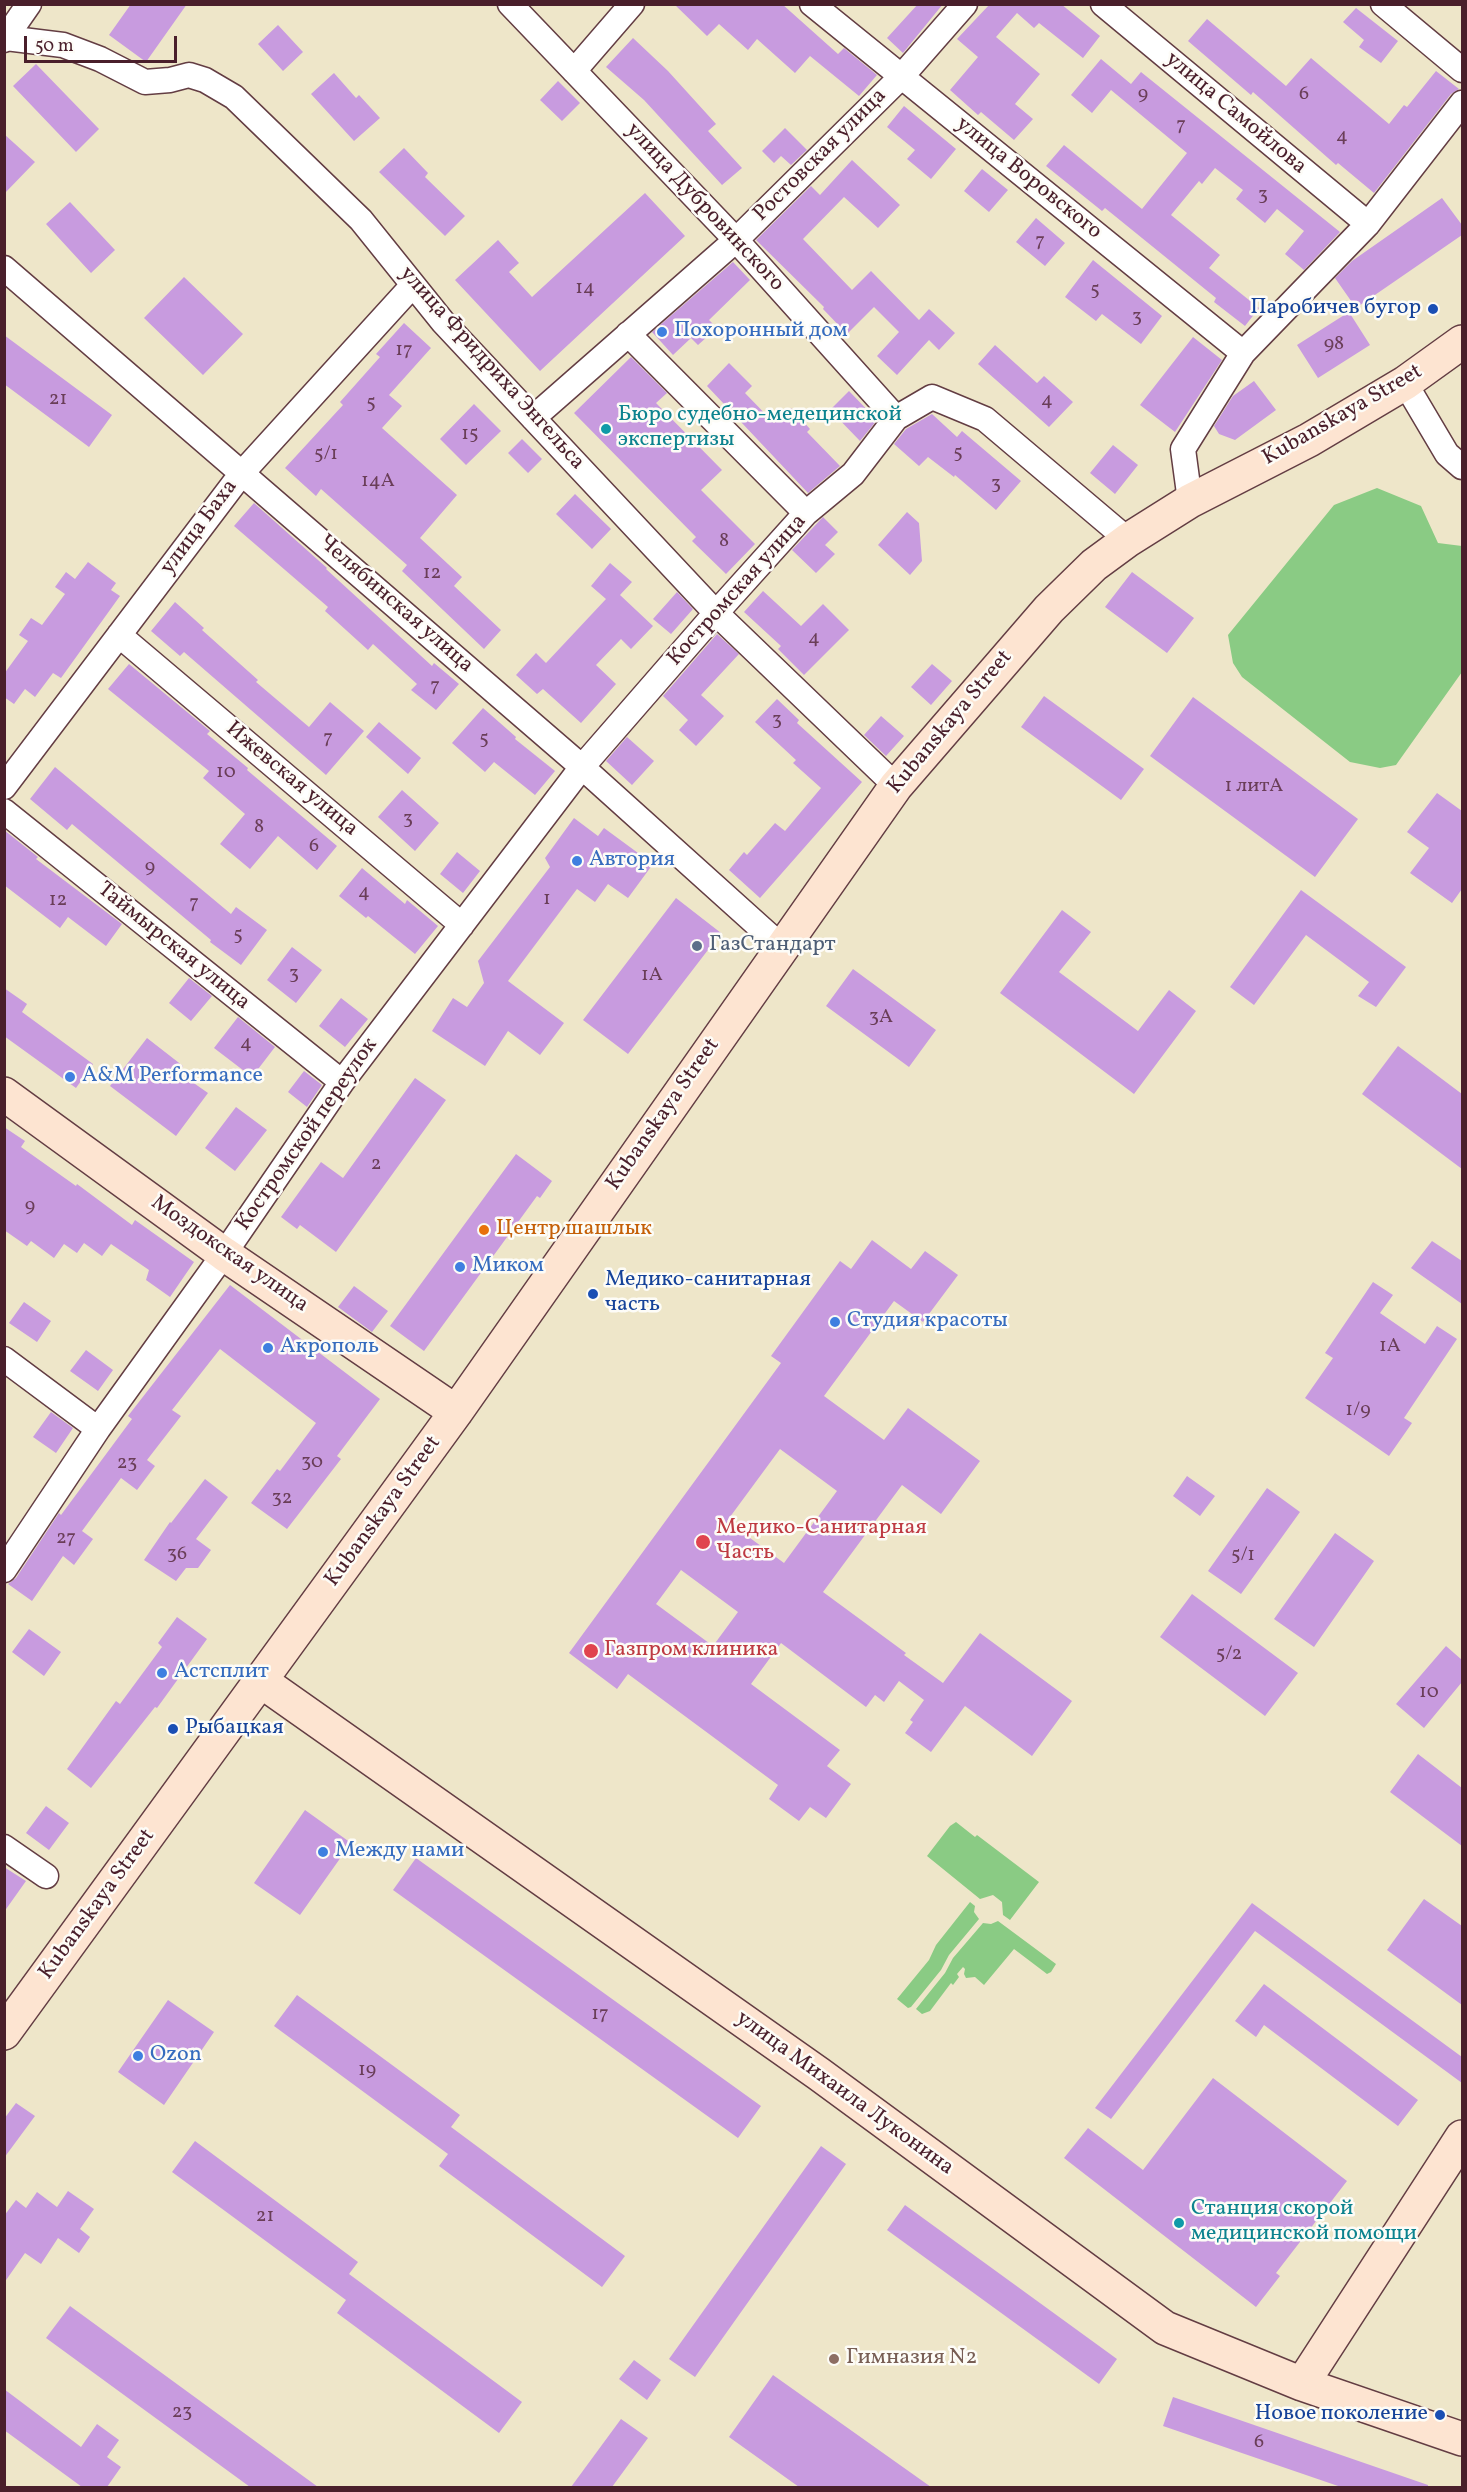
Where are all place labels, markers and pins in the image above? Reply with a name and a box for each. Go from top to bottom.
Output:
place label: Паробичев бугор [1250,296,1421,322]
marker: Паробичев бугор [1426,302,1440,316]
place label: Похоронный дом [674,319,848,345]
marker: Похоронный дом [655,325,669,339]
place label: Бюро судебно-медецинской экспертизы [618,403,902,454]
marker: Бюро судебно-медецинской экспертизы [599,422,613,436]
place label: Автория [589,848,675,874]
marker: Автория [570,854,584,868]
place label: ГазСтандарт [709,933,836,959]
marker: ГазСтандарт [690,939,704,953]
place label: A&M Performance [82,1064,263,1090]
marker: A&M Performance [63,1070,77,1084]
place label: Центр шашлык [496,1217,652,1243]
marker: Центр шашлык [477,1223,491,1237]
place label: Миком [472,1254,544,1280]
marker: Миком [453,1260,467,1274]
place label: Медико-санитарная часть [605,1268,811,1320]
marker: Медико-санитарная часть [586,1287,600,1301]
place label: Студия красоты [847,1309,1008,1335]
marker: Студия красоты [828,1315,842,1329]
place label: Акрополь [280,1335,379,1361]
marker: Акрополь [261,1341,275,1355]
place label: Медико-Санитарная Часть [716,1516,927,1568]
marker: Медико-Санитарная Часть [694,1533,712,1551]
place label: Газпром клиника [604,1638,778,1664]
marker: Газпром клиника [582,1642,600,1660]
place label: Астсплит [174,1660,269,1686]
marker: Астсплит [155,1666,169,1680]
place label: Рыбацкая [185,1716,284,1742]
marker: Рыбацкая [166,1722,180,1736]
place label: Между нами [335,1839,464,1865]
marker: Между нами [316,1845,330,1859]
place label: Ozon [150,2043,202,2069]
marker: Ozon [131,2049,145,2063]
place label: Станция скорой медицинской помощи [1191,2197,1417,2248]
marker: Станция скорой медицинской помощи [1172,2216,1186,2230]
place label: Гимназия N2 [846,2346,977,2372]
marker: Гимназия N2 [827,2352,841,2366]
place label: Новое поколение [1255,2402,1428,2428]
marker: Новое поколение [1433,2408,1447,2422]

